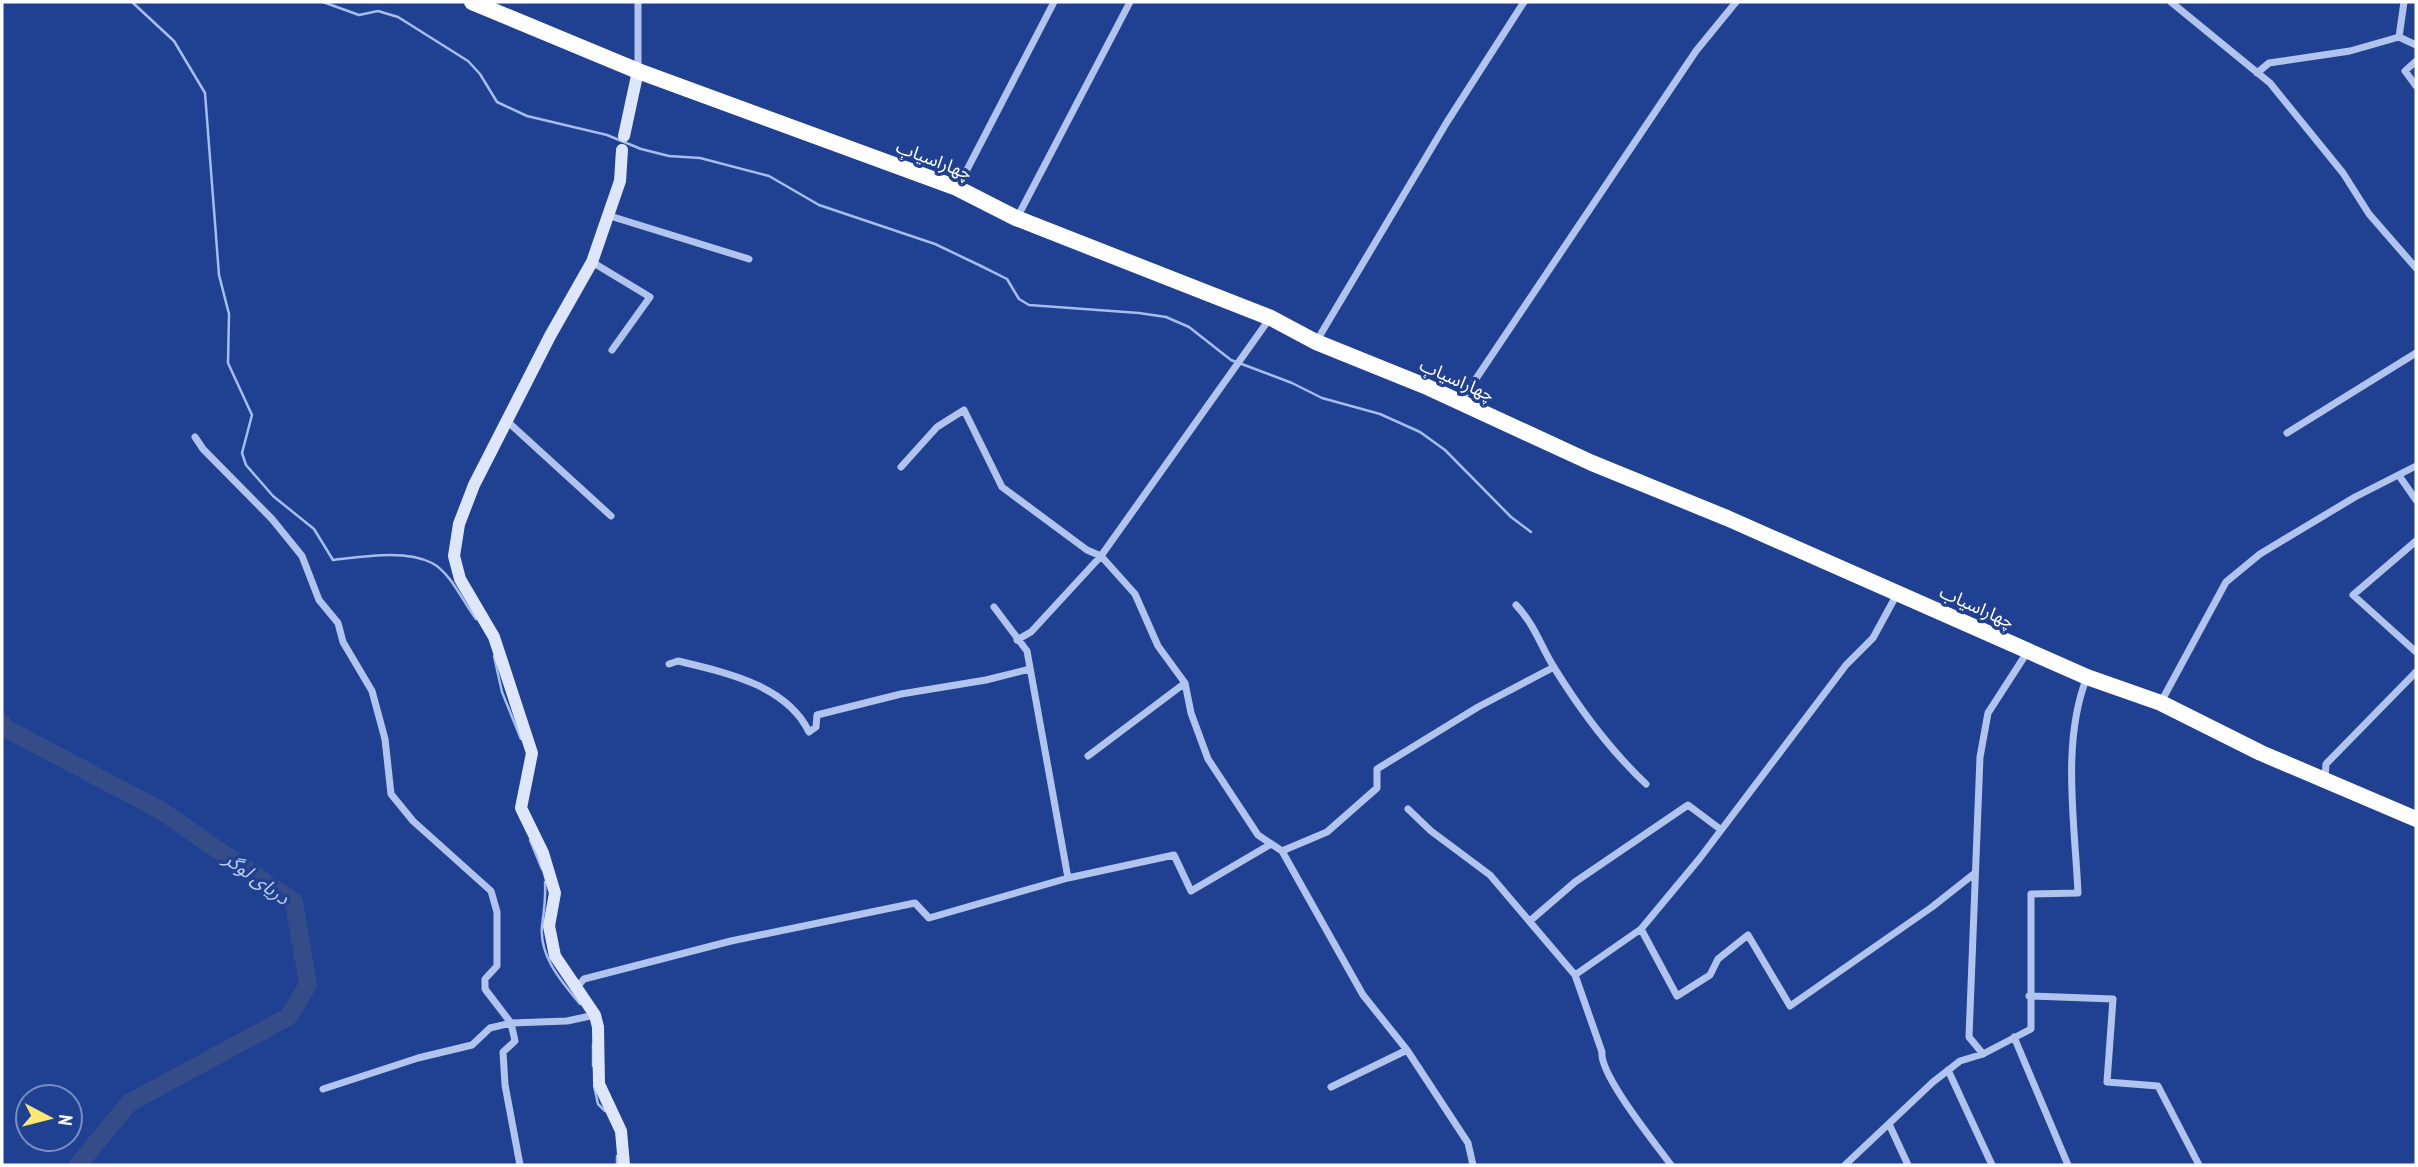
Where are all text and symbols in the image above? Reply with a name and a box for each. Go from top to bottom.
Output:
street label: چهاراسیاب [893,135,975,185]
street label: چهاراسیاب [1416,353,1498,406]
street label: چهاراسیاب [1936,580,2018,633]
water label: دریای لوگر [218,845,295,910]
north arrow [14,1083,84,1153]
text: N [53,1114,78,1127]

